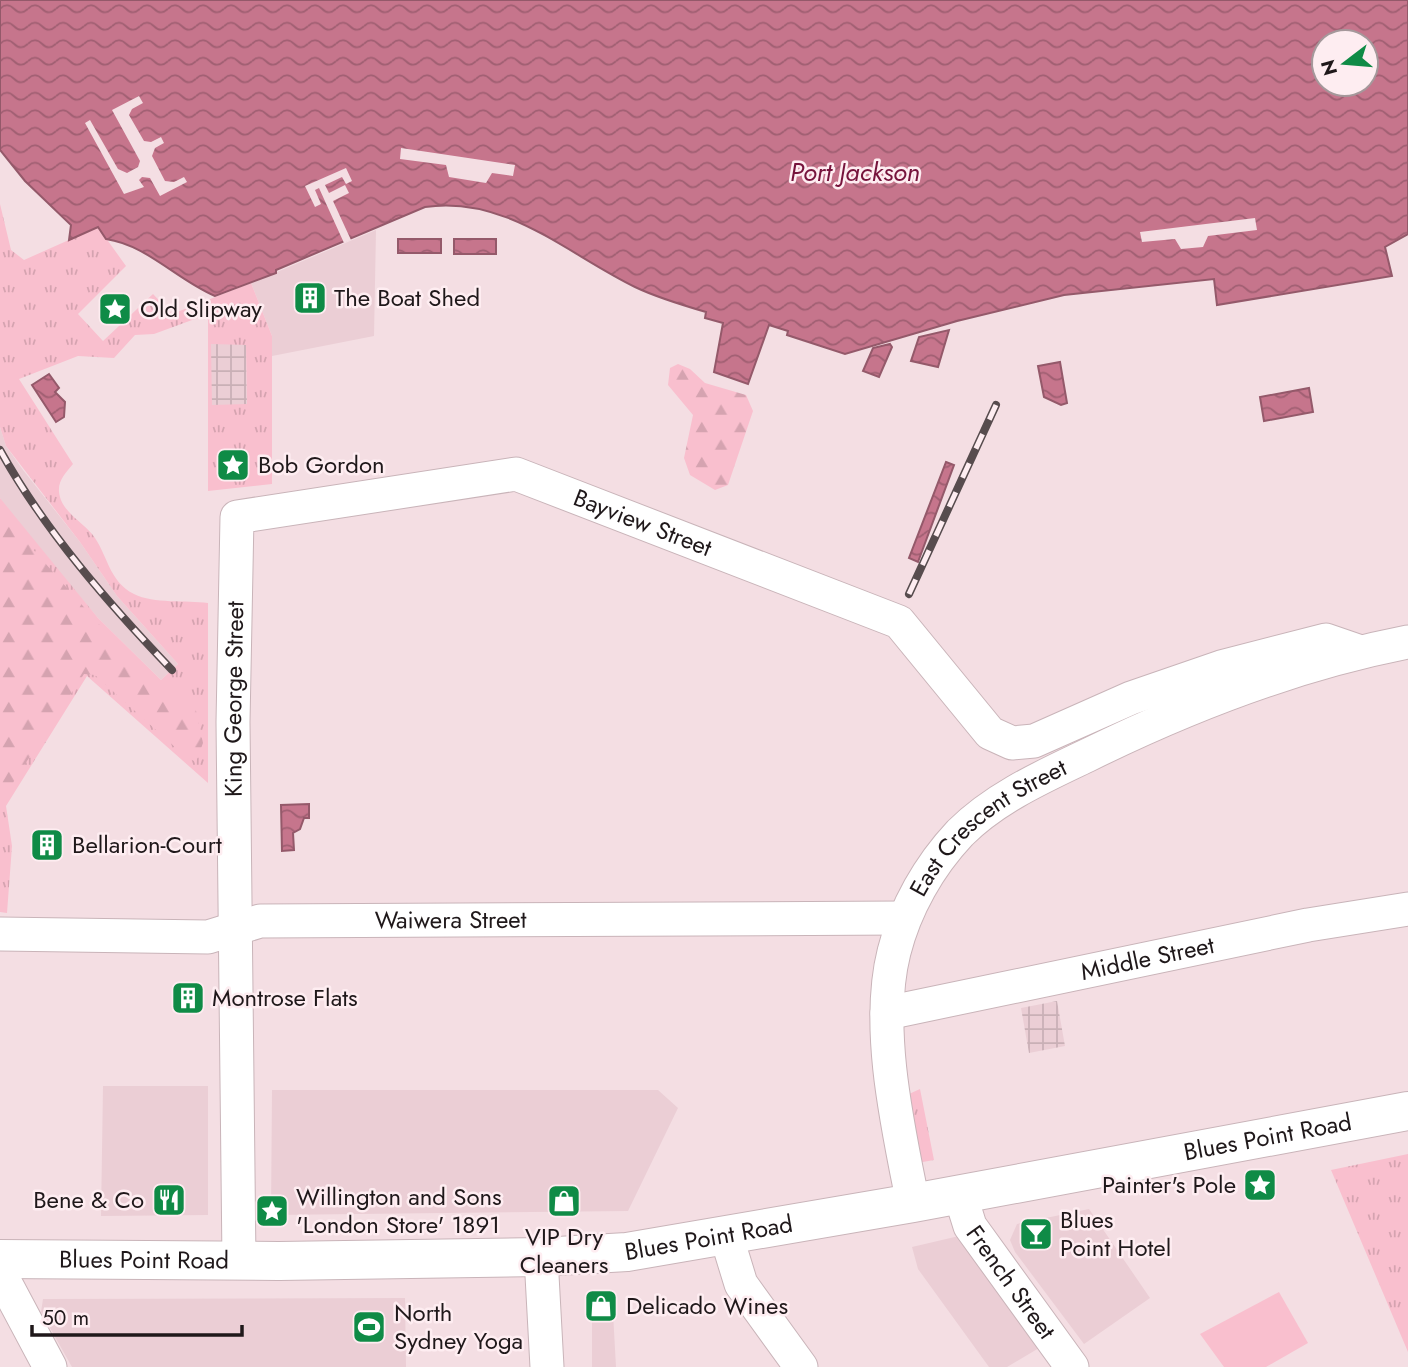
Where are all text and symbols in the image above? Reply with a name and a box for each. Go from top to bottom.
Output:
north arrow [1310,28,1380,98]
text: N [1314,57,1344,79]
water label: Port Jackson [790,153,920,191]
building icon: The Boat Shed [291,279,329,317]
place label: The Boat Shed [334,280,480,315]
place icon: Old Slipway [96,290,134,328]
place label: Old Slipway [140,291,262,326]
place icon: Bob Gordon [214,446,252,484]
place label: Bob Gordon [258,447,385,482]
street label: Bayview Street [568,480,717,565]
street label: King George Street [215,601,252,797]
street label: East Crescent Street [901,750,1073,903]
building icon: Bellarion-Court [28,826,66,864]
place label: Bellarion-Court [72,827,222,862]
street label: Waiwera Street [375,902,527,937]
street label: Middle Street [1077,927,1217,989]
building icon: Montrose Flats [169,979,207,1017]
place label: Montrose Flats [212,980,358,1015]
street label: Blues Point Road [1181,1104,1354,1169]
place icon: Painter's Pole [1241,1166,1279,1204]
place label: Painter's Pole [1102,1167,1236,1202]
place label: Willington and Sons 'London Store' 1891 [296,1179,502,1242]
restaurant icon: Bene & Co [150,1181,188,1219]
place label: Bene & Co [33,1182,144,1217]
shop icon: VIP Dry Cleaners [545,1182,583,1220]
place icon: Willington and Sons 'London Store' 1891 [253,1192,291,1230]
place label: Blues Point Hotel [1060,1202,1171,1265]
street label: Blues Point Road [622,1206,795,1269]
bar icon: Blues Point Hotel [1017,1215,1055,1253]
street label: French Street [958,1218,1064,1346]
place label: VIP Dry Cleaners [520,1219,608,1282]
street label: Blues Point Road [59,1241,229,1278]
shop icon: Delicado Wines [582,1287,620,1325]
place label: Delicado Wines [626,1288,788,1323]
scale bar [32,1294,242,1338]
place label: North Sydney Yoga [394,1295,523,1358]
text: 50 m [42,1303,89,1333]
sports icon: North Sydney Yoga [350,1308,388,1346]

